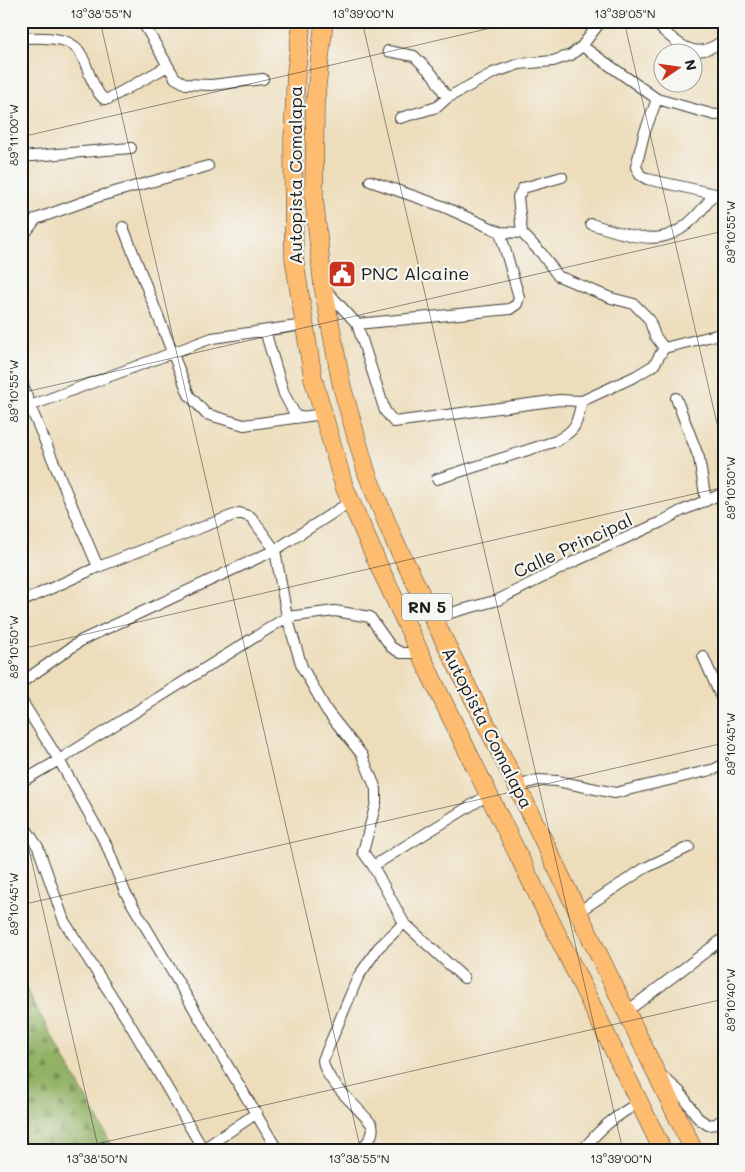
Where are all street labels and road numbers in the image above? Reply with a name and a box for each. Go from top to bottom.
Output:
street label: Autopista Comalapa [283,86,307,264]
street label: Calle Principal [509,507,636,583]
road number: RN 5 [402,594,452,620]
street label: Autopista Comalapa [437,643,539,812]

